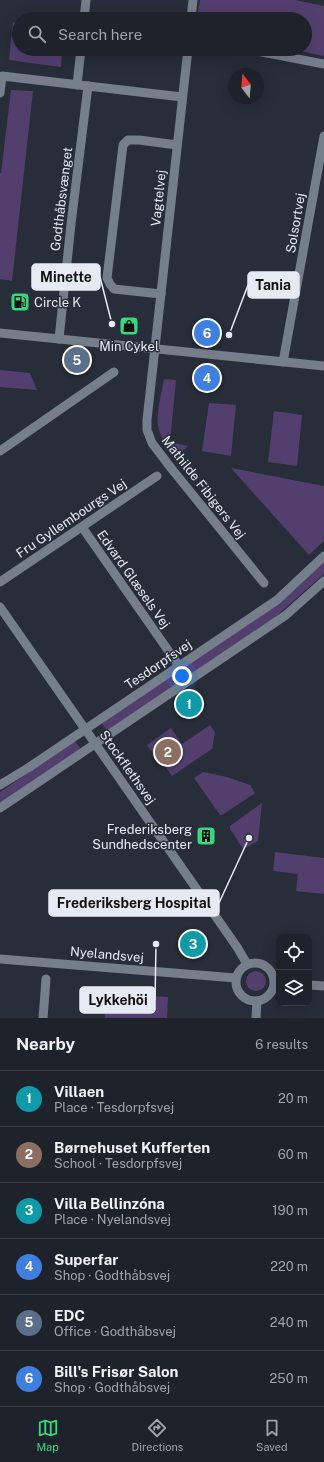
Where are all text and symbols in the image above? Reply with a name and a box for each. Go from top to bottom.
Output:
search box [12,12,312,56]
icon: search [26,23,48,45]
text: Search here [58,26,142,43]
north arrow [228,68,264,104]
street label: Godthåbsvænget [48,146,75,252]
street label: Vagtelvej [148,169,169,227]
street label: Solsortvej [283,192,308,254]
callout: Minette [32,264,100,290]
text: Minette [40,269,92,285]
callout: Tania [248,272,299,298]
text: Tania [255,277,291,293]
fuel station icon: Circle K [9,291,31,313]
place label: Circle K [34,295,81,310]
shop icon: Min Cykel [118,315,140,337]
pin: 6 [194,318,220,348]
place label: Min Cykel [99,339,159,354]
pin: 5 [64,345,90,375]
pin: 4 [194,363,220,393]
street label: Mathilde Fibigers Vej [159,433,248,542]
street label: Fru Gyllembourgs Vej [13,476,129,561]
street label: Edvard Glæsels Vej [94,527,173,631]
street label: Tesdorpfsvej [122,637,194,692]
your location [172,666,192,686]
pin: 1 [176,689,202,719]
street label: Stockflethsvej [97,727,159,807]
pin: 2 [155,737,181,767]
place label: Frederiksberg Sundhedscenter [92,822,192,852]
building icon: Frederiksberg Sundhedscenter [195,825,217,847]
callout: Frederiksberg Hospital [49,890,219,916]
text: Frederiksberg Hospital [57,895,212,911]
pin: 3 [180,929,206,959]
map controls [276,934,312,1006]
button: locate [276,934,312,970]
street label: Nyelandsvej [69,944,145,965]
button: layers [276,970,312,1006]
callout: Lykkehöi [80,987,155,1013]
text: Lykkehöi [88,992,148,1008]
text: Nearby [16,1034,75,1054]
text: 6 results [255,1037,308,1052]
text: Villaen [54,1083,104,1100]
text: 1 [26,1091,32,1106]
text: 20 m [278,1091,308,1106]
text: Place · Tesdorpfsvej [54,1100,174,1115]
text: Børnehuset Kufferten [54,1139,210,1156]
text: 2 [25,1147,33,1162]
text: 60 m [278,1147,308,1162]
text: School · Tesdorpfsvej [54,1156,182,1171]
text: Villa Bellinzóna [54,1195,165,1212]
text: 3 [25,1203,33,1218]
text: 190 m [272,1203,308,1218]
text: Place · Nyelandsvej [54,1212,171,1227]
text: Superfar [54,1251,118,1268]
text: 4 [25,1259,33,1274]
text: 220 m [270,1259,308,1274]
text: Shop · Godthåbsvej [54,1268,170,1283]
text: EDC [54,1307,85,1324]
text: 5 [25,1315,33,1330]
text: 240 m [270,1315,308,1330]
text: Office · Godthåbsvej [54,1324,176,1339]
text: Bill's Frisør Salon [54,1363,178,1380]
text: 6 [25,1371,33,1386]
text: 250 m [270,1371,308,1386]
text: Shop · Godthåbsvej [54,1380,170,1395]
tab: Map [36,1417,59,1453]
tab: Directions [132,1417,183,1453]
tab: Saved [256,1417,288,1453]

